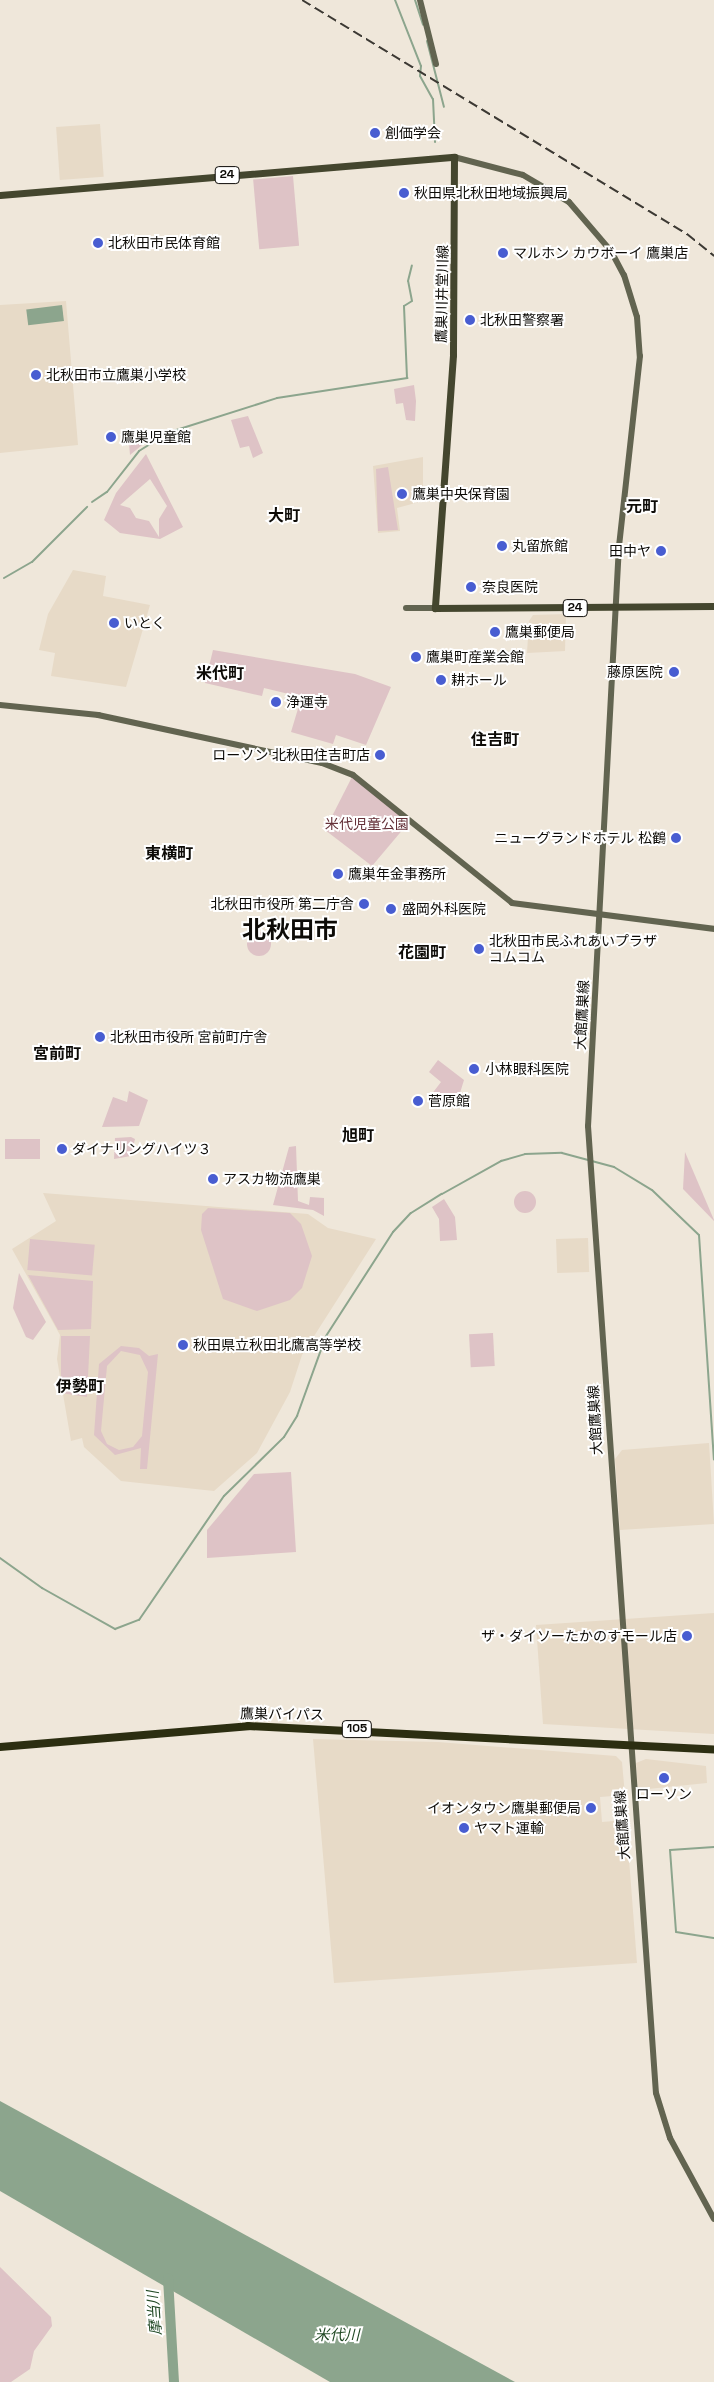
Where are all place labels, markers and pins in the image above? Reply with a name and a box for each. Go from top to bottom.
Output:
place label: 創価学会 [385,125,441,141]
marker: 創価学会 [369,127,381,139]
place label: 秋田県北秋田地域振興局 [414,185,568,201]
marker: 秋田県北秋田地域振興局 [398,187,410,199]
place label: 北秋田市民体育館 [108,235,220,251]
marker: 北秋田市民体育館 [92,237,104,249]
place label: マルホン カウボーイ 鷹巣店 [513,245,688,261]
marker: マルホン カウボーイ 鷹巣店 [497,247,509,259]
place label: 北秋田警察署 [480,312,564,328]
marker: 北秋田警察署 [464,314,476,326]
place label: 北秋田市立鷹巣小学校 [46,367,186,383]
marker: 北秋田市立鷹巣小学校 [30,369,42,381]
place label: 鷹巣児童館 [121,429,191,445]
marker: 鷹巣児童館 [105,431,117,443]
place label: 鷹巣中央保育園 [412,486,510,502]
marker: 鷹巣中央保育園 [396,488,408,500]
place label: 丸留旅館 [512,538,568,554]
marker: 丸留旅館 [496,540,508,552]
place label: 田中ヤ [609,543,651,559]
marker: 田中ヤ [655,545,667,557]
place label: 奈良医院 [482,579,538,595]
marker: 奈良医院 [464,580,478,594]
place label: いとく [124,615,166,631]
marker: いとく [108,617,120,629]
place label: 鷹巣郵便局 [505,624,575,640]
marker: 鷹巣郵便局 [489,626,501,638]
place label: 鷹巣町産業会館 [426,649,524,665]
marker: 鷹巣町産業会館 [410,651,422,663]
place label: 藤原医院 [607,664,663,680]
marker: 藤原医院 [667,665,681,679]
place label: 耕ホール [451,672,507,688]
marker: 耕ホール [435,674,447,686]
place label: 浄運寺 [286,694,328,710]
marker: 浄運寺 [270,696,282,708]
place label: ローソン 北秋田住吉町店 [212,747,370,763]
marker: ローソン 北秋田住吉町店 [374,749,386,761]
place label: ニューグランドホテル 松鶴 [494,830,666,846]
marker: ニューグランドホテル 松鶴 [670,832,682,844]
place label: 鷹巣年金事務所 [348,866,446,882]
marker: 鷹巣年金事務所 [332,868,344,880]
place label: 北秋田市役所 第二庁舎 [210,896,354,912]
marker: 北秋田市役所 第二庁舎 [358,898,370,910]
place label: 盛岡外科医院 [402,901,486,917]
marker: 盛岡外科医院 [384,902,398,916]
place label: 北秋田市民ふれあいプラザ コムコム [489,933,657,966]
marker: 北秋田市民ふれあいプラザ コムコム [473,943,485,955]
place label: 北秋田市役所 宮前町庁舎 [110,1029,268,1045]
marker: 北秋田市役所 宮前町庁舎 [94,1031,106,1043]
place label: 小林眼科医院 [485,1061,569,1077]
marker: 小林眼科医院 [467,1062,481,1076]
place label: 菅原館 [428,1093,470,1109]
marker: 菅原館 [412,1095,424,1107]
place label: ダイナリングハイツ３ [72,1141,212,1157]
marker: ダイナリングハイツ３ [56,1143,68,1155]
place label: アスカ物流鷹巣 [223,1171,321,1187]
marker: アスカ物流鷹巣 [207,1173,219,1185]
place label: 秋田県立秋田北鷹高等学校 [193,1337,361,1353]
marker: 秋田県立秋田北鷹高等学校 [177,1339,189,1351]
place label: ザ・ダイソーたかのすモール店 [481,1628,677,1644]
marker: ザ・ダイソーたかのすモール店 [681,1630,693,1642]
marker: ローソン [658,1772,670,1784]
place label: ローソン [636,1786,692,1802]
place label: イオンタウン鷹巣郵便局 [427,1800,581,1816]
marker: イオンタウン鷹巣郵便局 [585,1802,597,1814]
place label: ヤマト運輸 [474,1820,544,1836]
marker: ヤマト運輸 [458,1822,470,1834]

